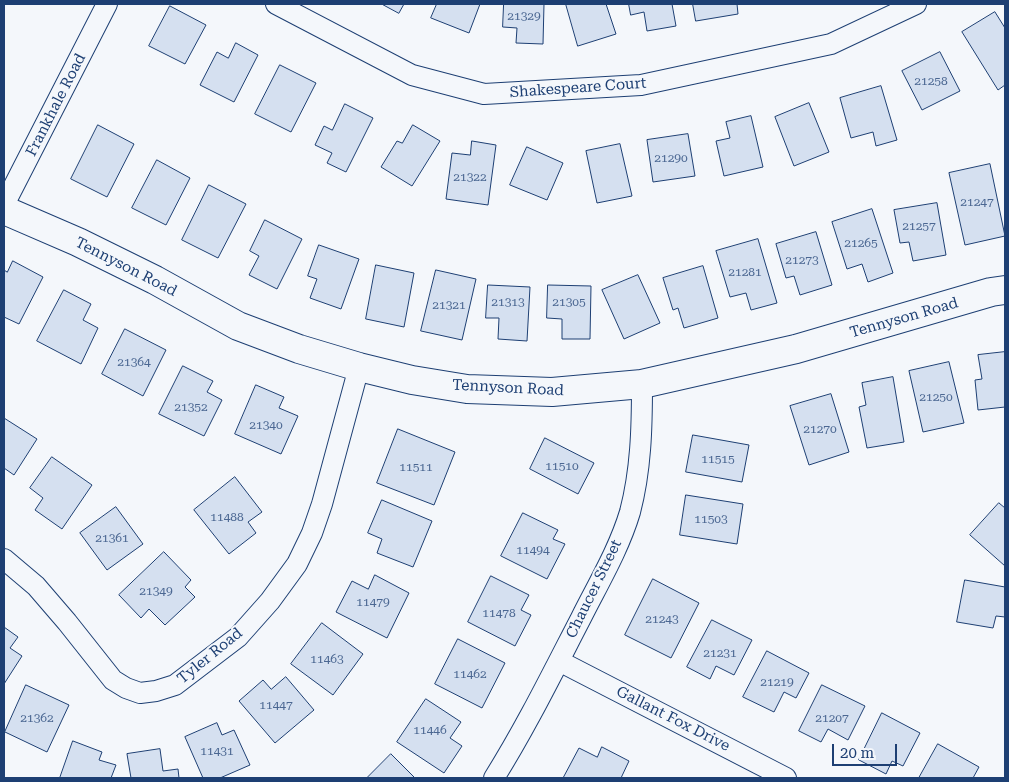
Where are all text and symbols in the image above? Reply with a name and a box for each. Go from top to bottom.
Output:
house number: 21329 [507,9,541,23]
street label: Frankhale Road [22,51,90,159]
street label: Shakespeare Court [509,74,647,102]
house number: 21258 [914,74,948,88]
house number: 21290 [654,151,688,165]
house number: 21322 [453,170,487,184]
house number: 21247 [960,195,994,209]
house number: 21257 [902,219,936,233]
street label: Tennyson Road [72,234,180,300]
house number: 21265 [844,236,878,250]
house number: 21273 [785,253,819,267]
house number: 21281 [728,265,762,279]
street label: Tennyson Road [848,294,960,342]
house number: 21313 [491,295,525,309]
house number: 21305 [552,295,586,309]
house number: 21321 [432,298,466,312]
house number: 21364 [117,355,151,369]
street label: Tennyson Road [452,376,564,400]
house number: 21250 [919,390,953,404]
house number: 21352 [174,400,208,414]
house number: 21340 [249,418,283,432]
house number: 21270 [803,422,837,436]
house number: 11515 [701,452,735,466]
house number: 11510 [545,459,579,473]
house number: 11511 [399,460,433,474]
house number: 11488 [210,510,244,524]
house number: 11503 [694,512,728,526]
house number: 21361 [95,531,129,545]
street label: Chaucer Street [562,537,626,641]
house number: 11494 [516,543,550,557]
house number: 21349 [139,584,173,598]
house number: 11479 [356,595,390,609]
house number: 11478 [482,606,516,620]
house number: 21243 [645,612,679,626]
street label: Tyler Road [174,624,246,688]
house number: 21231 [703,646,737,660]
house number: 11463 [310,652,344,666]
house number: 11462 [453,667,487,681]
house number: 21219 [760,675,794,689]
street label: Gallant Fox Drive [613,683,733,755]
house number: 11447 [259,698,293,712]
house number: 21362 [20,711,54,725]
house number: 21207 [815,711,849,725]
house number: 11446 [413,723,447,737]
scale bar [834,734,899,766]
house number: 11431 [200,744,234,758]
text: 20 m [840,744,874,762]

